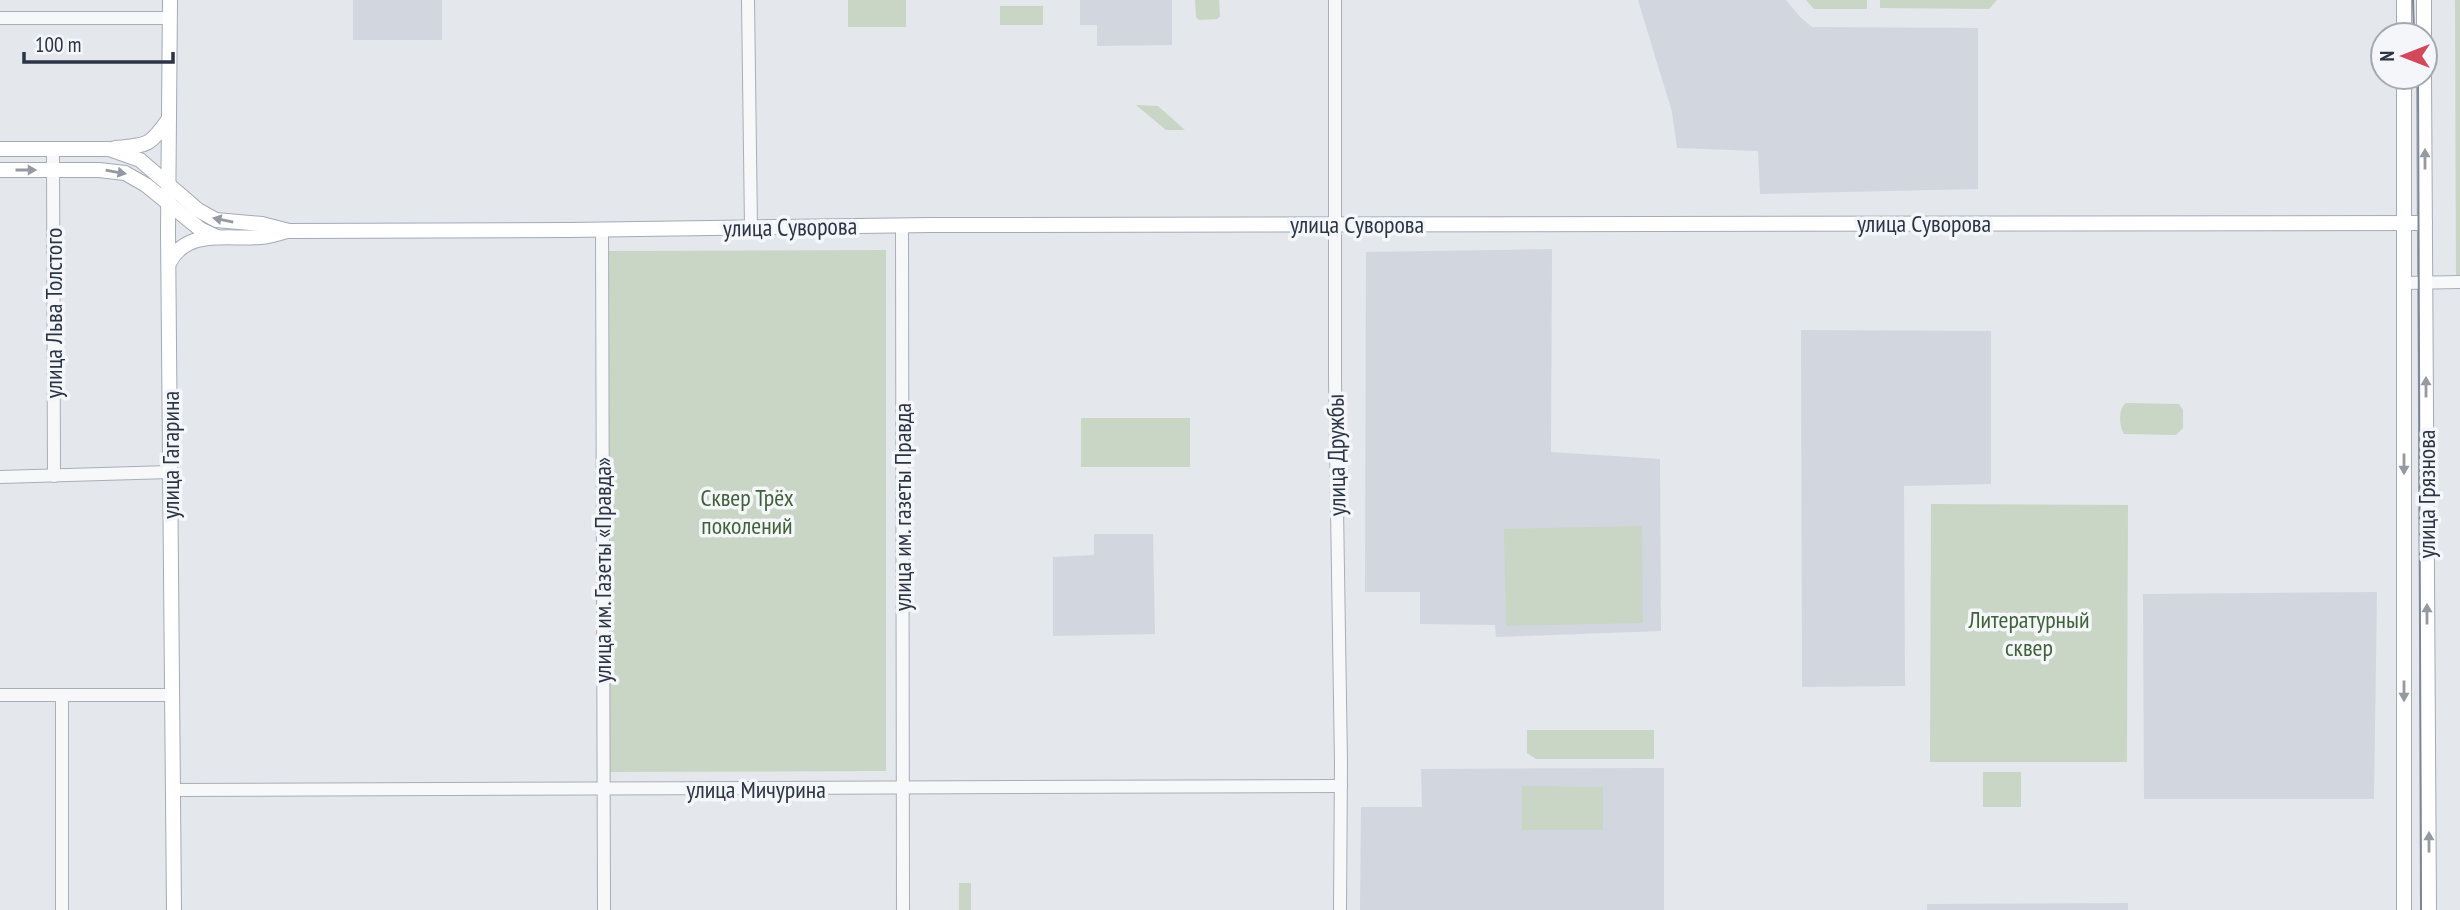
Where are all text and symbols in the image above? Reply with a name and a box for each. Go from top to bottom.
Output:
scale bar [24,21,173,65]
north arrow [2369,21,2439,91]
text: 100 m [35,31,81,58]
text: N [2375,51,2399,61]
one-way arrow [2419,148,2431,170]
one-way arrow [16,164,38,176]
one-way arrow [105,167,127,178]
street label: улица Суворова [1857,208,1991,239]
street label: улица Суворова [1290,209,1424,240]
street label: улица Суворова [723,210,857,244]
one-way arrow [212,215,234,226]
street label: улица Льва Толстого [38,228,69,398]
one-way arrow [2420,376,2432,398]
street label: улица Гагарина [155,391,186,519]
street label: улица Дружбы [1319,394,1353,516]
street label: улица им. газеты Правда [887,403,918,611]
street label: улица Грязнова [2411,430,2442,558]
one-way arrow [2398,453,2410,475]
street label: улица им. Газеты «Правда» [587,457,618,683]
park label: Сквер Трёх поколений [700,482,794,541]
one-way arrow [2421,603,2433,625]
park label: Литературный сквер [1968,604,2089,663]
one-way arrow [2398,681,2410,703]
street label: улица Мичурина [686,774,826,805]
one-way arrow [2423,831,2435,853]

